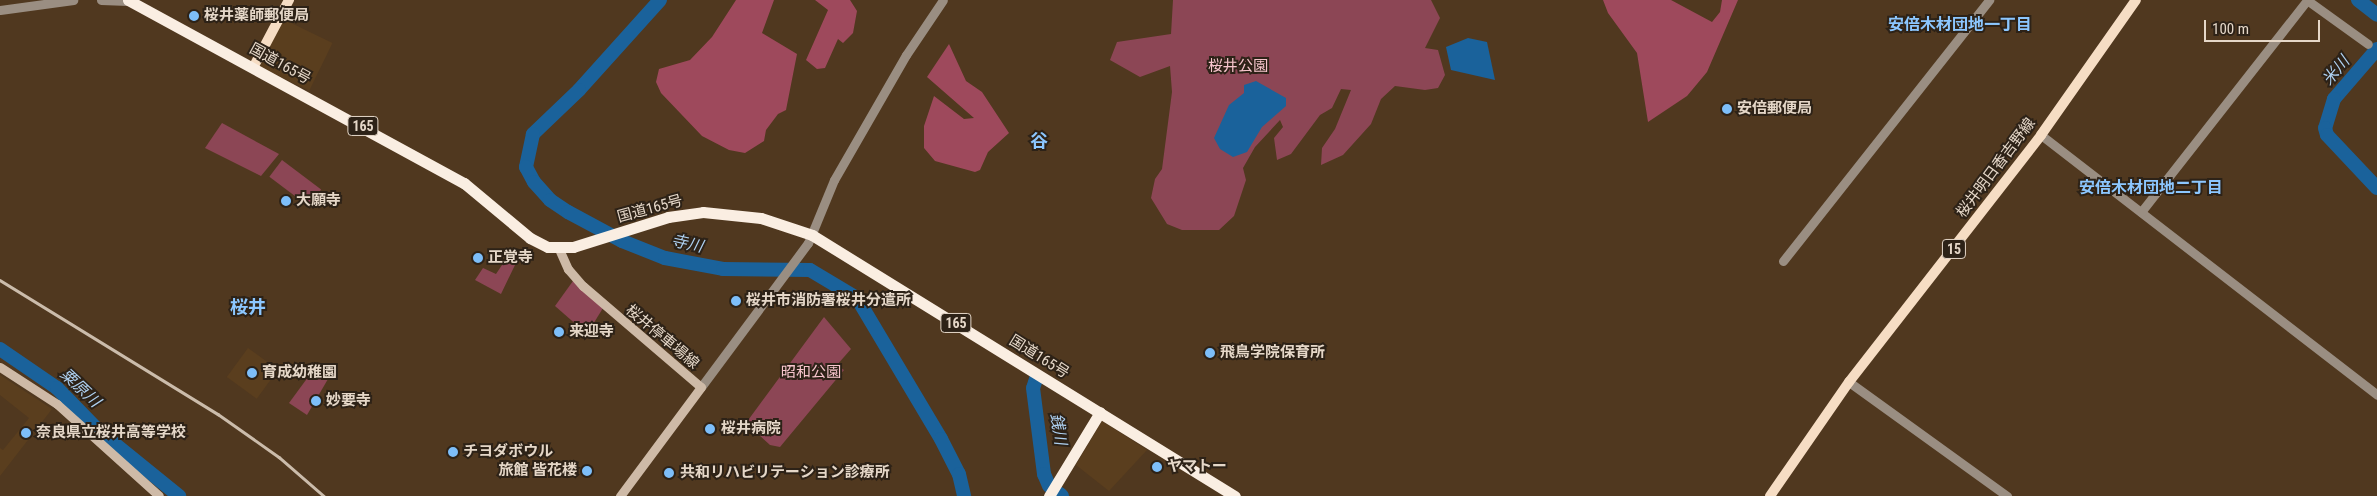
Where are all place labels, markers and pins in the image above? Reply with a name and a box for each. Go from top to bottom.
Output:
place label: 桜井薬師郵便局 [204,7,309,25]
marker: 桜井薬師郵便局 [188,10,200,22]
place label: 安倍郵便局 [1737,100,1812,118]
marker: 安倍郵便局 [1721,103,1733,115]
place label: 大願寺 [296,192,341,210]
marker: 大願寺 [280,195,292,207]
place label: 正覚寺 [488,249,533,267]
marker: 正覚寺 [472,252,484,264]
place label: 桜井市消防署桜井分遣所 [746,292,911,310]
marker: 桜井市消防署桜井分遣所 [730,295,742,307]
place label: 来迎寺 [569,323,614,341]
marker: 来迎寺 [553,326,565,338]
place label: 飛鳥学院保育所 [1220,344,1325,362]
marker: 飛鳥学院保育所 [1204,347,1216,359]
place label: 育成幼稚園 [262,364,337,382]
marker: 育成幼稚園 [246,367,258,379]
place label: 妙要寺 [326,392,371,410]
marker: 妙要寺 [310,395,322,407]
place label: 桜井病院 [721,420,781,438]
marker: 桜井病院 [703,422,717,436]
place label: 奈良県立桜井高等学校 [36,424,186,442]
marker: 奈良県立桜井高等学校 [20,427,32,439]
place label: チヨダボウル [463,443,553,461]
marker: チヨダボウル [447,446,459,458]
place label: ヤマトー [1167,458,1227,476]
marker: ヤマトー [1151,461,1163,473]
place label: 旅館 皆花楼 [499,462,577,480]
place label: 共和リハビリテーション診療所 [680,464,890,482]
marker: 旅館 皆花楼 [581,465,593,477]
marker: 共和リハビリテーション診療所 [662,466,676,480]

